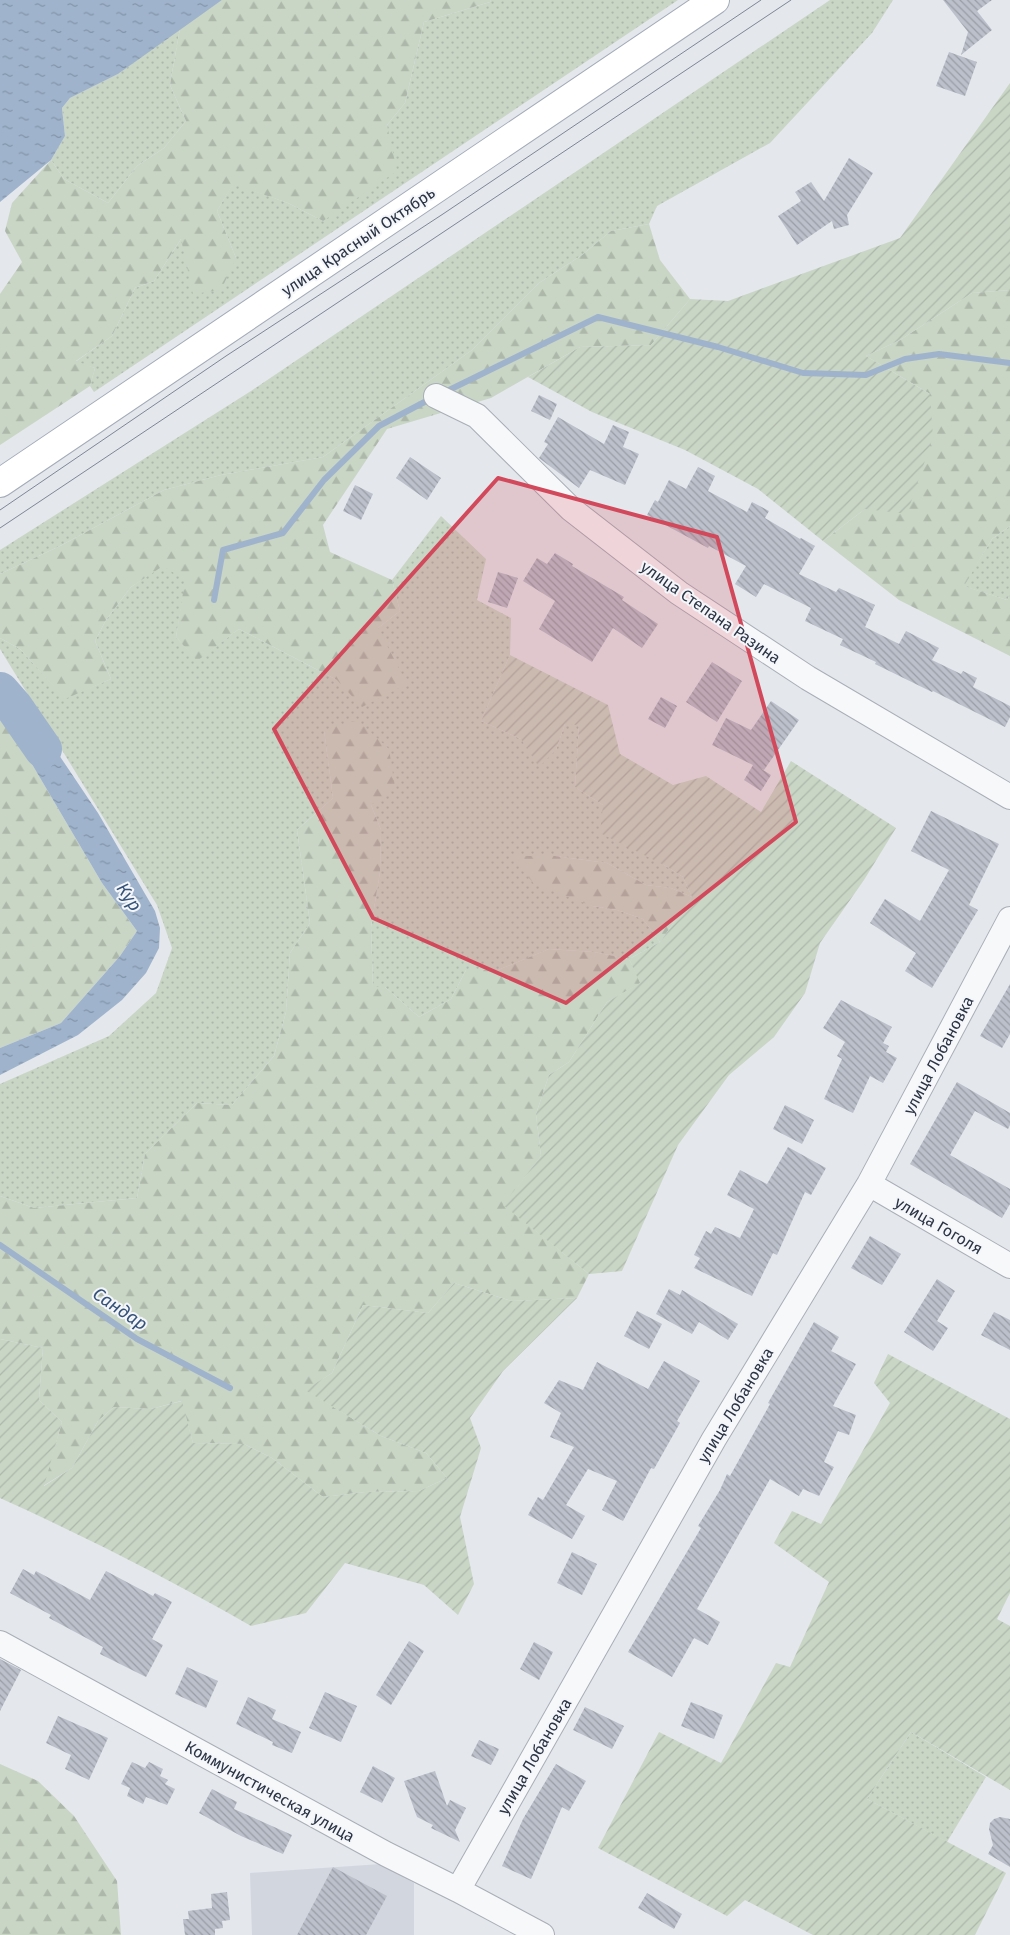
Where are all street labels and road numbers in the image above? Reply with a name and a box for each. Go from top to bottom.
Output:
street label: улица Красный Октябрь [278,183,439,300]
street label: улица Степана Разина [637,557,784,668]
street label: улица Лобановка [899,993,978,1118]
street label: улица Гоголя [891,1193,986,1258]
street label: улица Лобановка [694,1344,777,1466]
street label: улица Лобановка [493,1695,575,1818]
street label: Коммунистическая улица [182,1737,358,1846]

